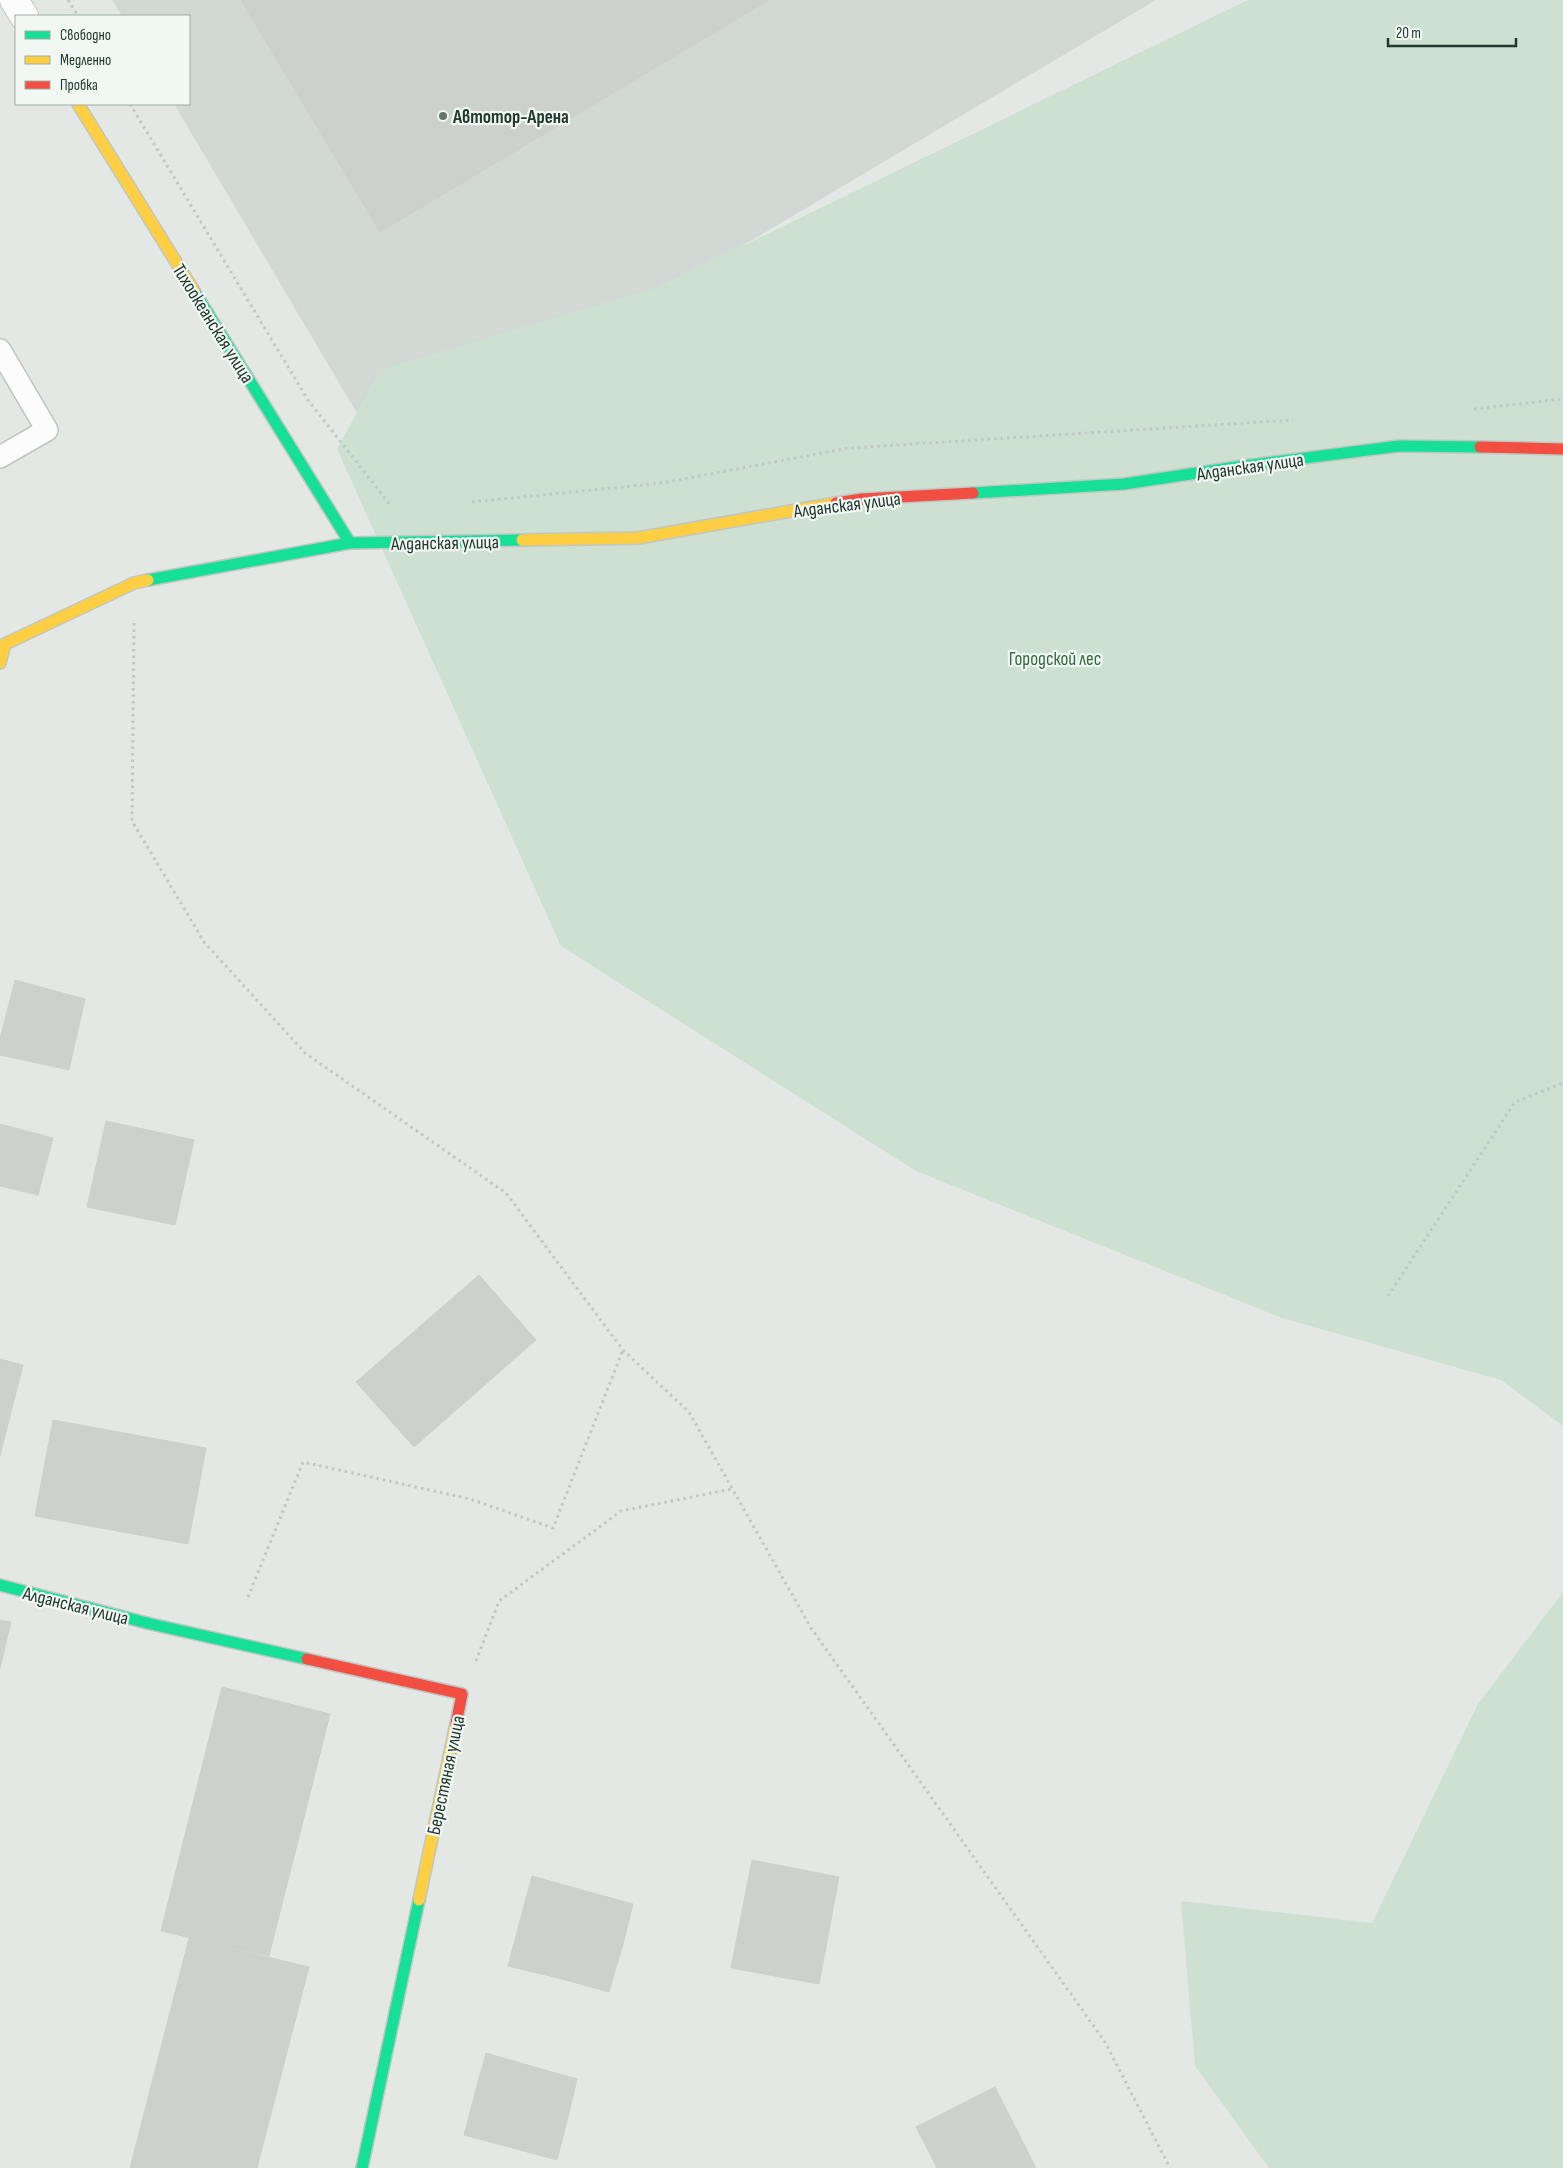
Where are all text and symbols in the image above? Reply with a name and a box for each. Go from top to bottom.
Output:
legend [15,15,190,105]
scale bar [1388,15,1516,47]
text: 20 m [1396,24,1421,43]
text: Свободно [60,26,111,45]
text: Медленно [60,51,111,70]
text: Пробка [60,76,98,95]
place label: Автотор-Арена [452,106,569,129]
marker: Автотор-Арена [437,110,449,122]
street label: Тихоокеанская улица [167,260,259,388]
street label: Алданская улица [1194,449,1305,487]
street label: Алданская улица [791,488,902,524]
street label: Алданская улица [390,531,499,556]
park label: Городской лес [1009,648,1101,671]
street label: Алданская улица [20,1582,131,1631]
street label: Берестяная улица [423,1714,470,1837]

